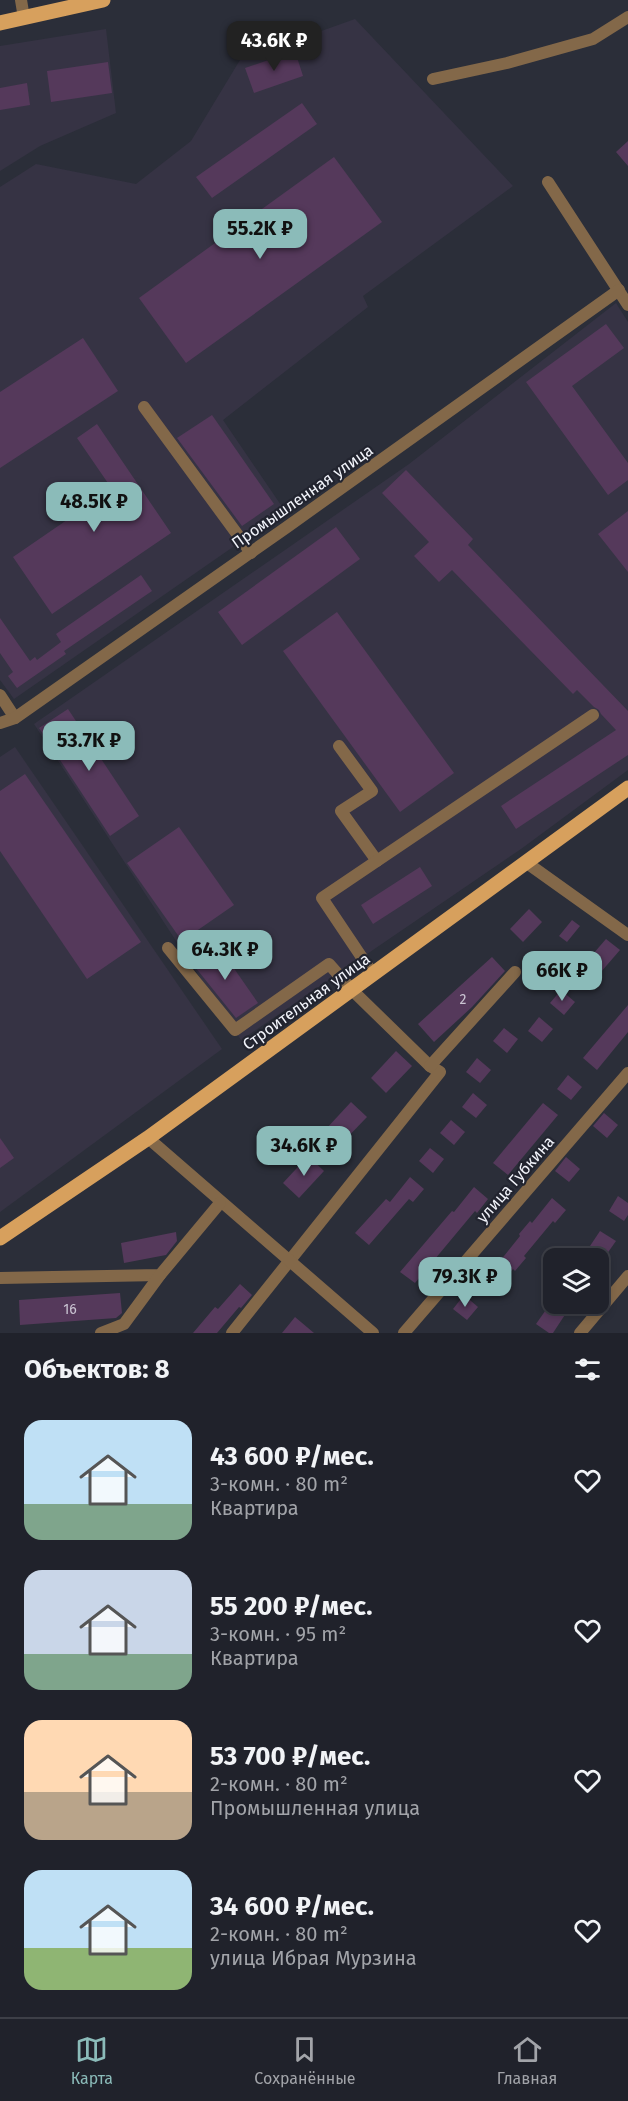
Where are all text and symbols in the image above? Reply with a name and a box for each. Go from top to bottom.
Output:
pin: 43.6K ₽ [219,21,329,72]
text: 43.6K ₽ [241,28,307,52]
pin: 55.2K ₽ [205,209,315,260]
text: 55.2K ₽ [227,216,293,240]
street label: Промышленная улица [228,440,377,552]
pin: 48.5K ₽ [39,482,149,533]
text: 48.5K ₽ [60,489,128,513]
pin: 53.7K ₽ [34,721,144,772]
text: 53.7K ₽ [57,728,121,752]
pin: 64.3K ₽ [170,930,280,981]
text: 64.3K ₽ [191,937,259,961]
street label: Строительная улица [239,949,374,1054]
pin: 66K ₽ [520,951,604,1002]
text: 66K ₽ [536,958,588,982]
house number: 2 [460,991,467,1008]
pin: 34.6K ₽ [249,1126,359,1177]
street label: улица Губкина [472,1132,558,1227]
text: 34.6K ₽ [271,1133,337,1157]
map controls [543,1248,609,1314]
button: layers [543,1248,609,1314]
pin: 79.3K ₽ [410,1257,520,1308]
text: 79.3K ₽ [432,1264,498,1288]
house number: 16 [63,1301,77,1318]
icon: filters [571,1353,604,1386]
text: Объектов: 8 [24,1354,170,1385]
text: 43 600 ₽/мес. [210,1441,374,1472]
icon: home [72,1444,144,1516]
icon: heart [571,1464,604,1497]
text: 3-комн. · 80 m² [210,1472,348,1496]
text: Квартира [210,1496,299,1520]
text: 55 200 ₽/мес. [210,1591,372,1622]
icon: home [72,1594,144,1666]
icon: heart [571,1614,604,1647]
text: 3-комн. · 95 m² [210,1622,346,1646]
text: Квартира [210,1646,299,1670]
text: 53 700 ₽/мес. [210,1741,370,1772]
icon: home [72,1744,144,1816]
icon: heart [571,1764,604,1797]
text: 2-комн. · 80 m² [210,1772,348,1796]
text: Промышленная улица [210,1796,420,1820]
text: 34 600 ₽/мес. [210,1891,374,1922]
icon: home [72,1894,144,1966]
icon: heart [571,1914,604,1947]
text: 2-комн. · 80 m² [210,1922,348,1946]
text: улица Ибрая Мурзина [210,1946,417,1970]
tab: Карта [71,2033,113,2088]
tab: Сохранённые [254,2033,356,2088]
tab: Главная [497,2033,557,2088]

